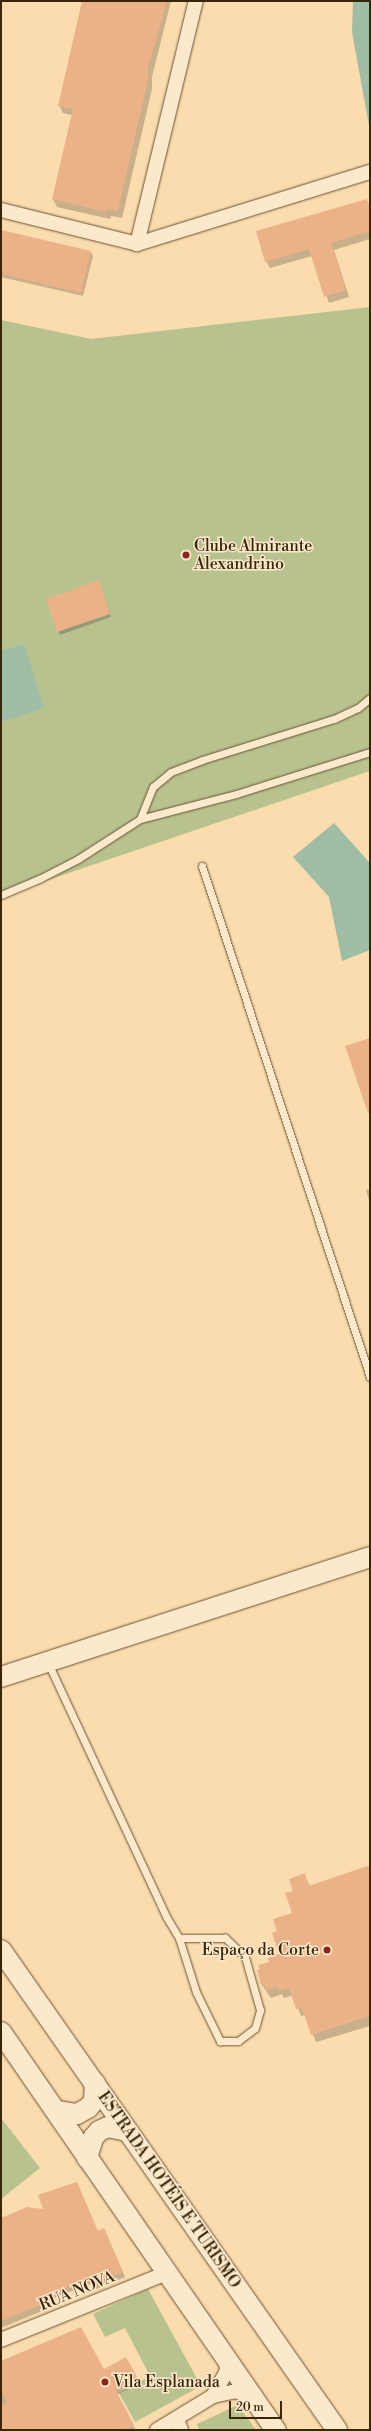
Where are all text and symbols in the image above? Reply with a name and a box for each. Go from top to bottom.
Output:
place label: Clube Almirante Alexandrino [194,536,312,574]
marker: Clube Almirante Alexandrino [181,550,191,560]
place label: Espaço da Corte [202,1940,319,1960]
marker: Espaço da Corte [322,1945,332,1955]
street label: ESTRADA HOTÉIS E TURISMO [94,2088,244,2292]
street label: RUA NOVA [36,2267,118,2315]
place label: Vila Esplanada [113,2372,220,2392]
marker: Vila Esplanada [100,2377,110,2387]
scale bar [231,2393,284,2419]
text: 20 m [236,2400,264,2415]

